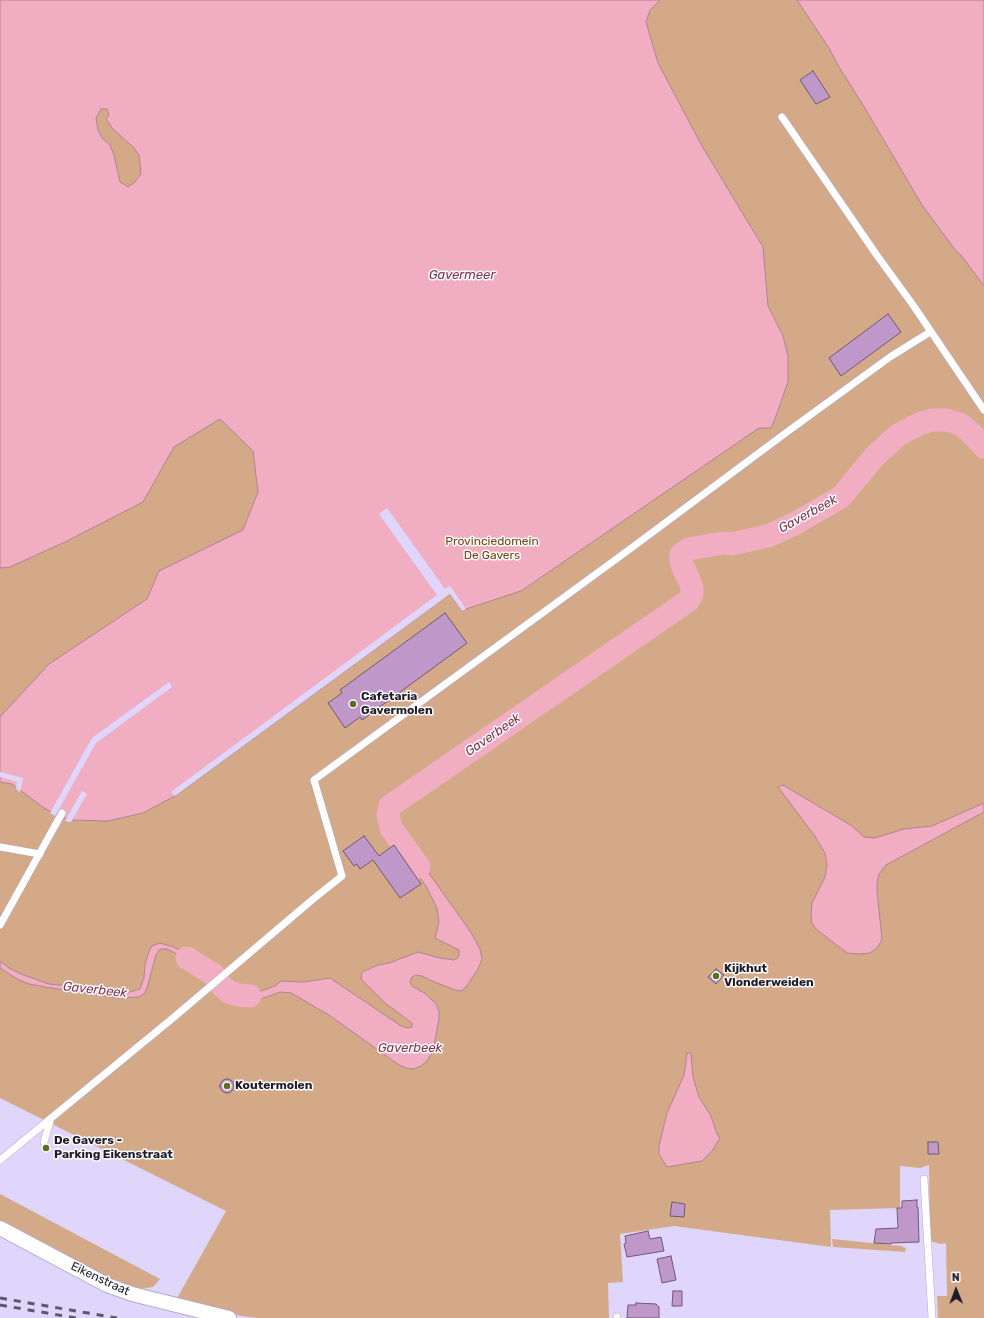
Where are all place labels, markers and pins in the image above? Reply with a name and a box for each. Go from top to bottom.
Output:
place label: Cafetaria Gavermolen [361,690,433,718]
marker: Cafetaria Gavermolen [348,699,358,709]
place label: Kijkhut Vlonderweiden [724,962,814,990]
marker: Kijkhut Vlonderweiden [711,971,721,981]
place label: Koutermolen [235,1079,312,1093]
marker: Koutermolen [222,1081,232,1091]
place label: De Gavers - Parking Eikenstraat [54,1134,173,1162]
marker: De Gavers - Parking Eikenstraat [41,1143,51,1153]

